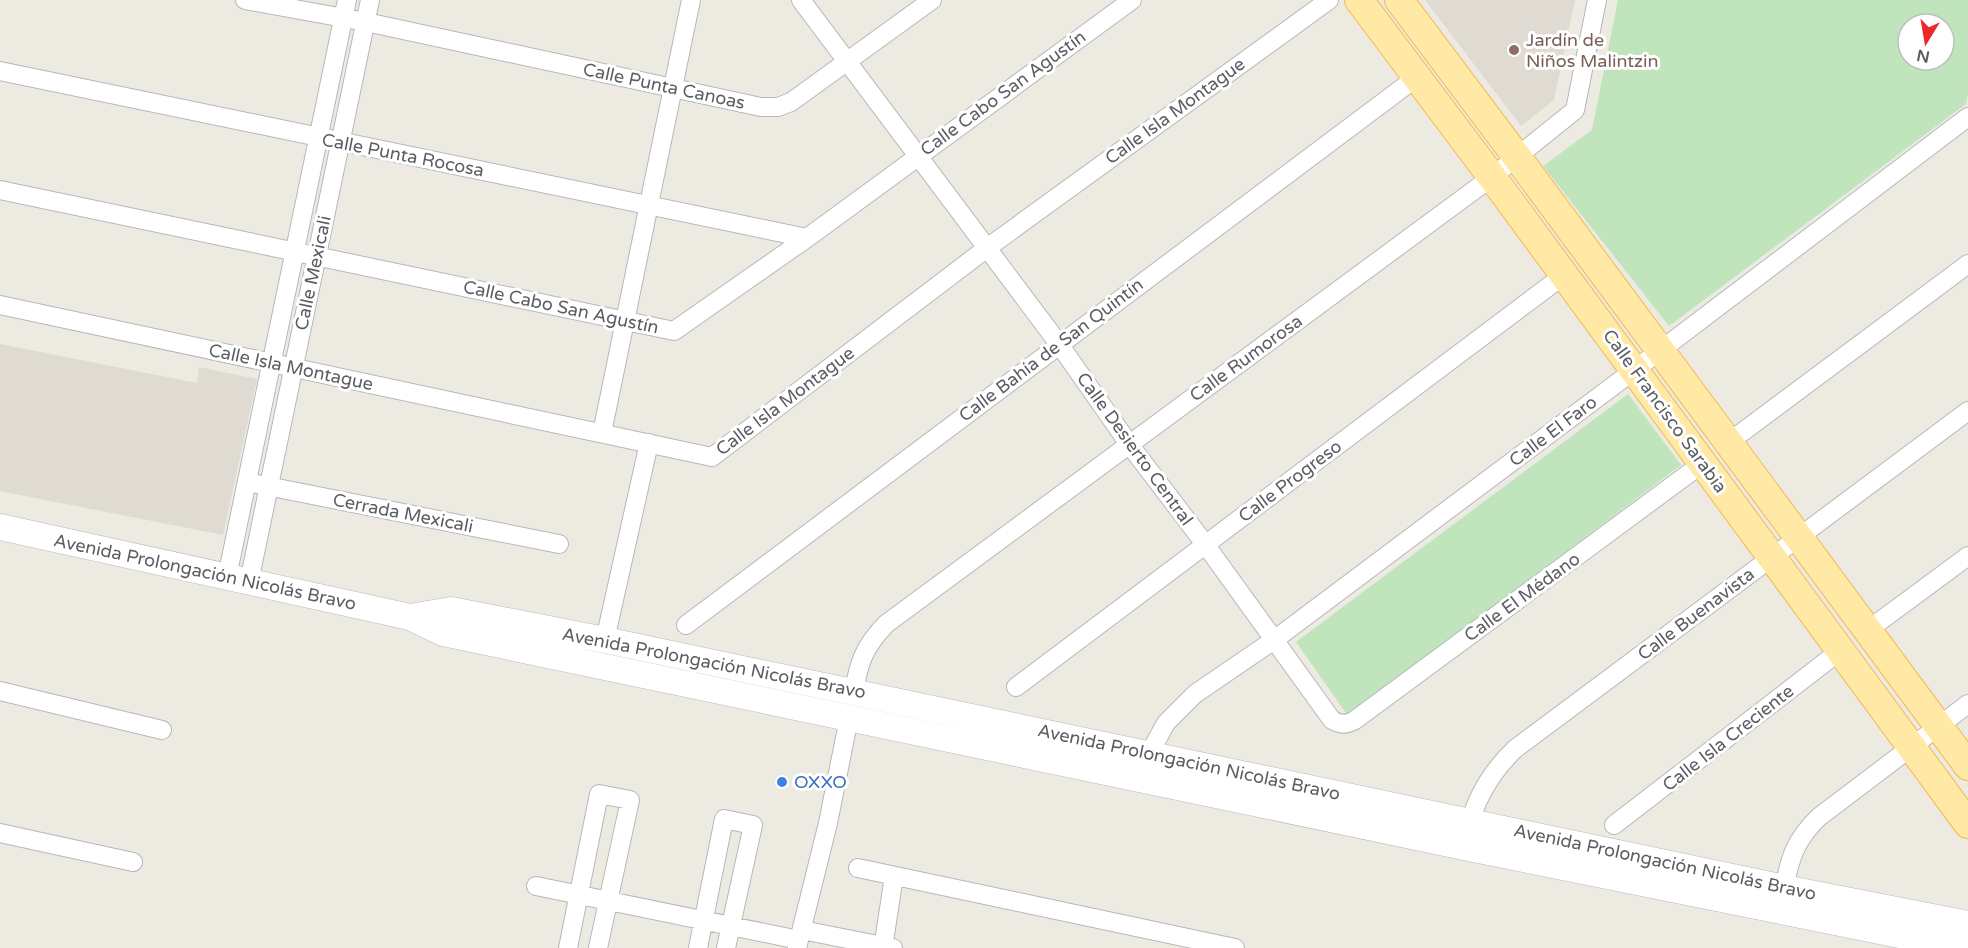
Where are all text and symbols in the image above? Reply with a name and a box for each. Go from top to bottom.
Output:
north arrow [1896,12,1956,72]
street label: Calle Cabo San Agustín [916,26,1090,160]
place label: Jardín de Niños Malintzin [1526,29,1658,72]
marker: Jardín de Niños Malintzin [1507,43,1521,57]
text: N [1915,45,1932,67]
street label: Calle Isla Montague [1101,53,1249,169]
street label: Calle Punta Canoas [581,58,747,114]
street label: Calle Punta Rocosa [320,128,486,182]
street label: Calle Mexicali [290,214,336,332]
street label: Calle Bahía de San Quintín [954,273,1148,427]
street label: Calle Cabo San Agustín [461,276,661,338]
street label: Calle Rumorosa [1185,310,1307,406]
street label: Calle Francisco Sarabia [1598,325,1732,497]
street label: Calle Isla Montague [207,339,375,395]
street label: Calle Isla Montague [711,342,859,460]
street label: Calle Desierto Central [1072,368,1198,530]
street label: Calle El Faro [1505,391,1601,471]
street label: Calle Progreso [1234,435,1346,527]
street label: Cerrada Mexicali [331,489,475,537]
street label: Avenida Prolongación Nicolás Bravo [52,529,358,615]
street label: Calle El Médano [1460,548,1584,646]
street label: Calle Buenavista [1633,563,1759,665]
street label: Avenida Prolongación Nicolás Bravo [560,623,868,703]
street label: Calle Isla Creciente [1658,680,1798,796]
street label: Avenida Prolongación Nicolás Bravo [1036,719,1342,805]
place label: OXXO [794,771,847,793]
marker: OXXO [775,775,789,789]
street label: Avenida Prolongación Nicolás Bravo [1512,819,1818,905]

